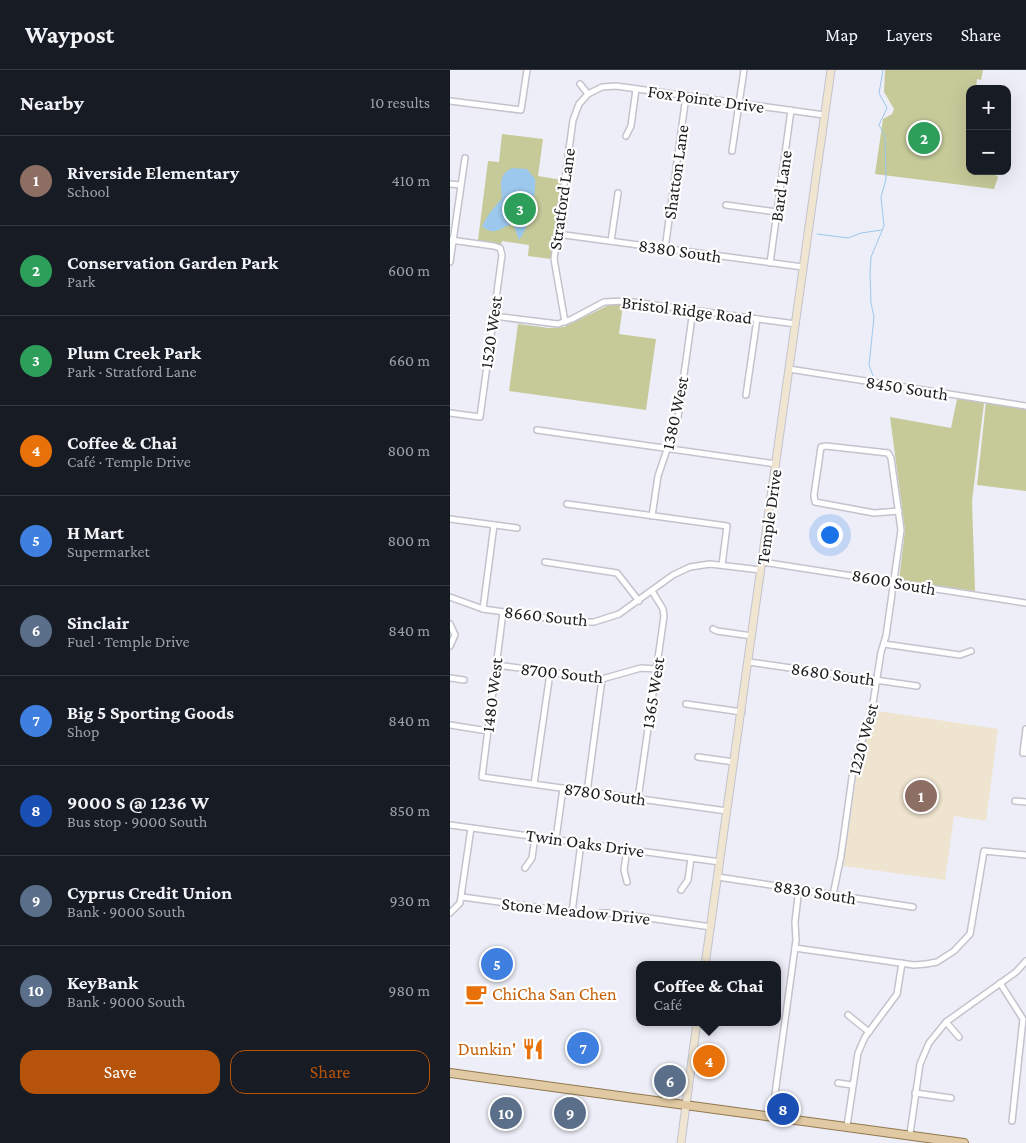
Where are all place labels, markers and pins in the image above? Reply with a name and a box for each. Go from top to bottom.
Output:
pin: 2 [908,119,940,157]
pin: 3 [504,190,536,228]
pin: 1 [905,777,937,815]
pin: 5 [481,945,513,983]
cafe icon: ChiCha San Chen [463,981,489,1007]
place label: ChiCha San Chen [492,984,617,1004]
pin: 7 [567,1029,599,1067]
restaurant icon: Dunkin' [520,1036,546,1062]
place label: Dunkin' [458,1039,516,1059]
pin: 4 [693,1042,725,1080]
pin: 6 [654,1062,686,1100]
pin: 8 [767,1090,799,1128]
pin: 10 [490,1094,522,1132]
pin: 9 [554,1094,586,1132]

